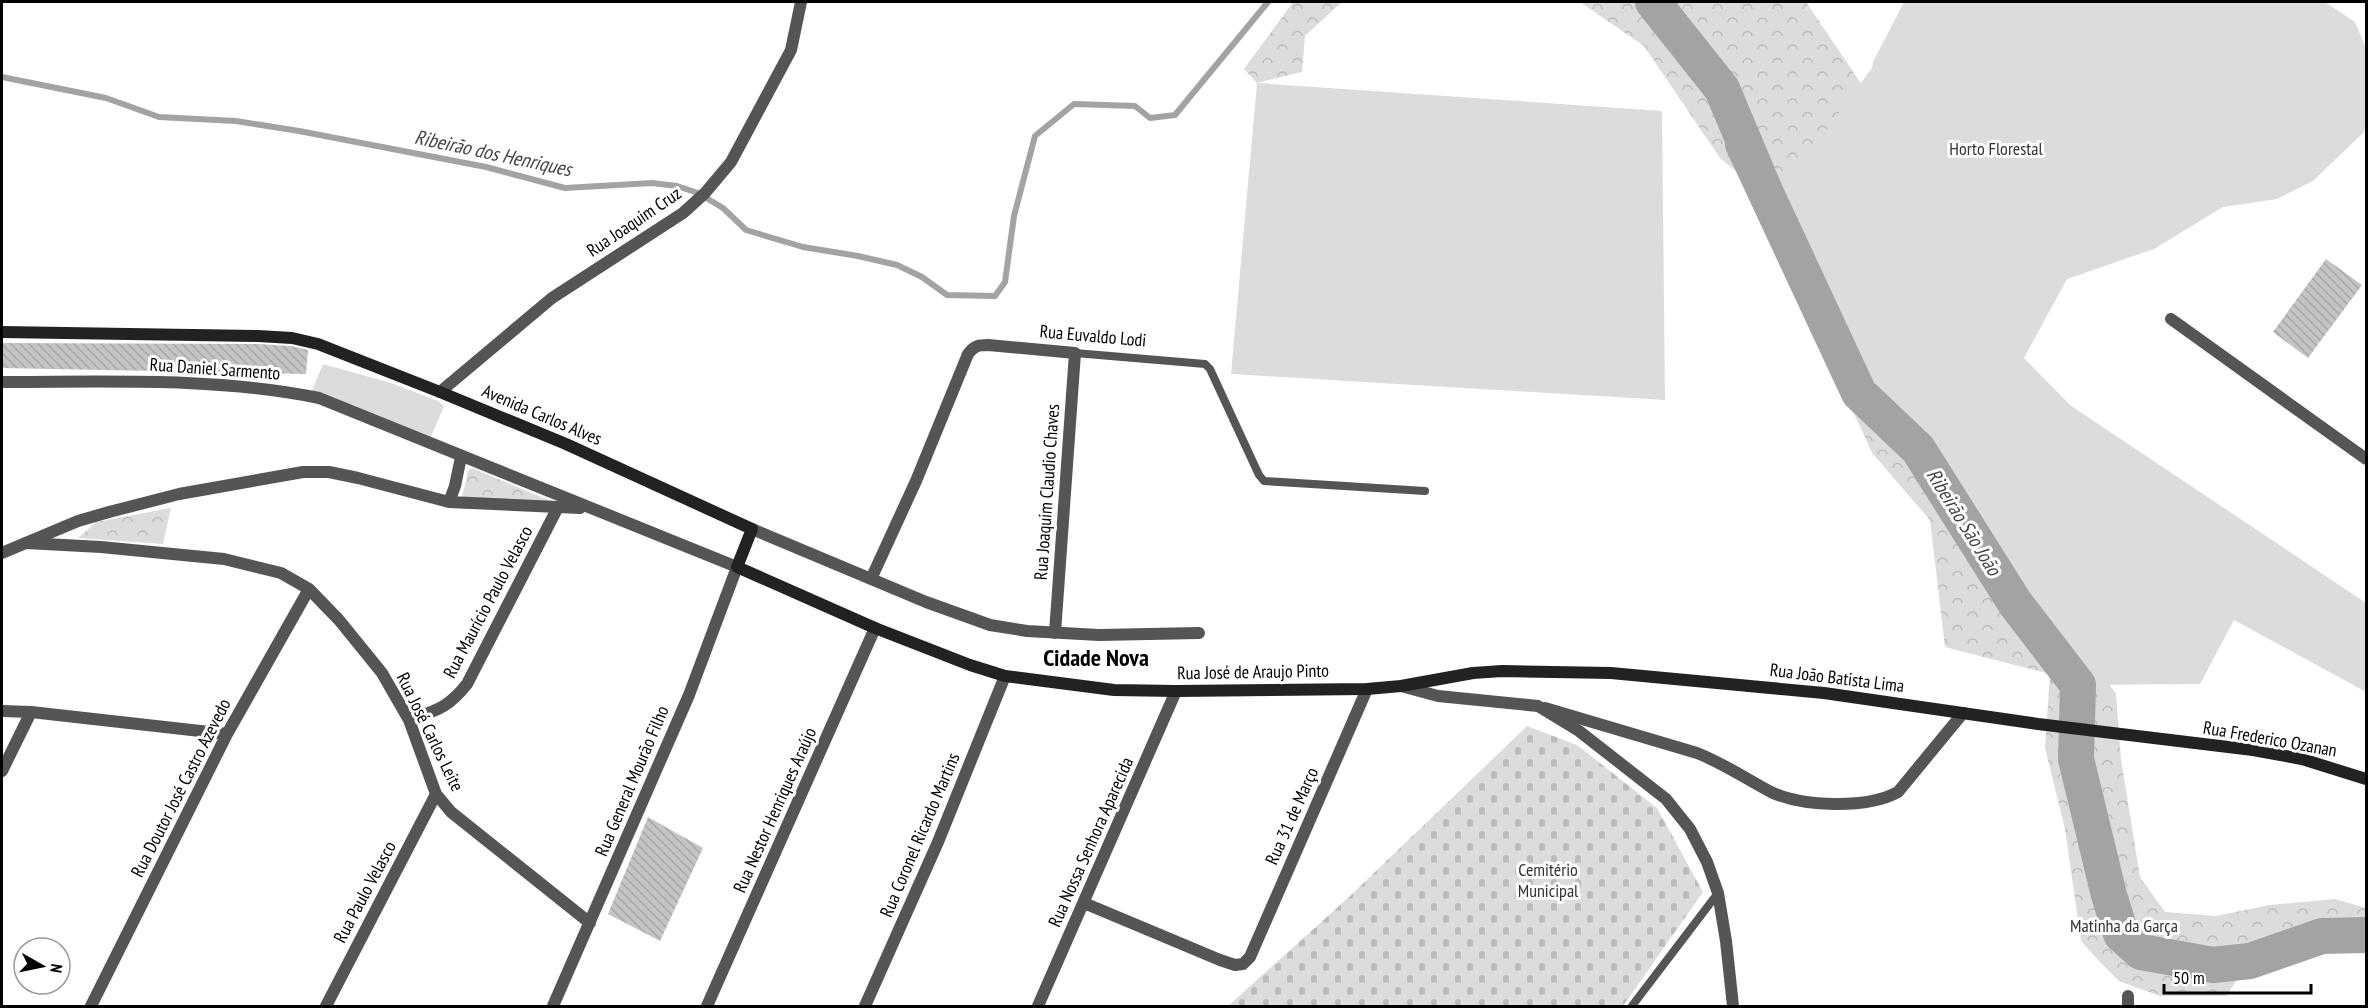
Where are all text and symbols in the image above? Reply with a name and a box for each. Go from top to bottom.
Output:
water label: Ribeirão dos Henriques [412,124,576,183]
park label: Horto Florestal [1949,137,2043,160]
street label: Rua Joaquim Cruz [582,182,685,262]
street label: Rua Euvaldo Lodi [1039,319,1147,352]
street label: Rua Daniel Sarmento [149,352,281,385]
street label: Avenida Carlos Alves [479,379,605,450]
street label: Rua Joaquim Claudio Chaves [1029,403,1064,581]
water label: Ribeirão São João [1921,464,2008,581]
street label: Rua Maurício Paulo Velasco [438,522,537,682]
district label: Cidade Nova [1043,642,1149,673]
street label: Rua João Batista Lima [1769,658,1906,697]
street label: Rua José de Araujo Pinto [1177,659,1329,684]
street label: Rua José Carlos Leite [392,669,469,795]
street label: Rua Doutor José Castro Azevedo [126,695,236,881]
street label: Rua General Mourão Filho [589,702,674,860]
street label: Rua Frederico Ozanan [2201,715,2339,762]
street label: Rua Nestor Henriques Araújo [728,723,821,896]
street label: Rua Coronel Ricardo Martins [874,749,965,920]
street label: Rua Nossa Senhora Aparecida [1043,753,1138,930]
street label: Rua 31 de Março [1260,763,1323,868]
street label: Rua Paulo Velasco [328,837,401,946]
park label: Cemitério Municipal [1518,858,1579,902]
park label: Matinha da Garça [2070,914,2178,937]
north arrow [12,936,72,996]
scale bar [2164,957,2311,995]
text: N [46,963,67,974]
text: 50 m [2173,966,2205,989]

